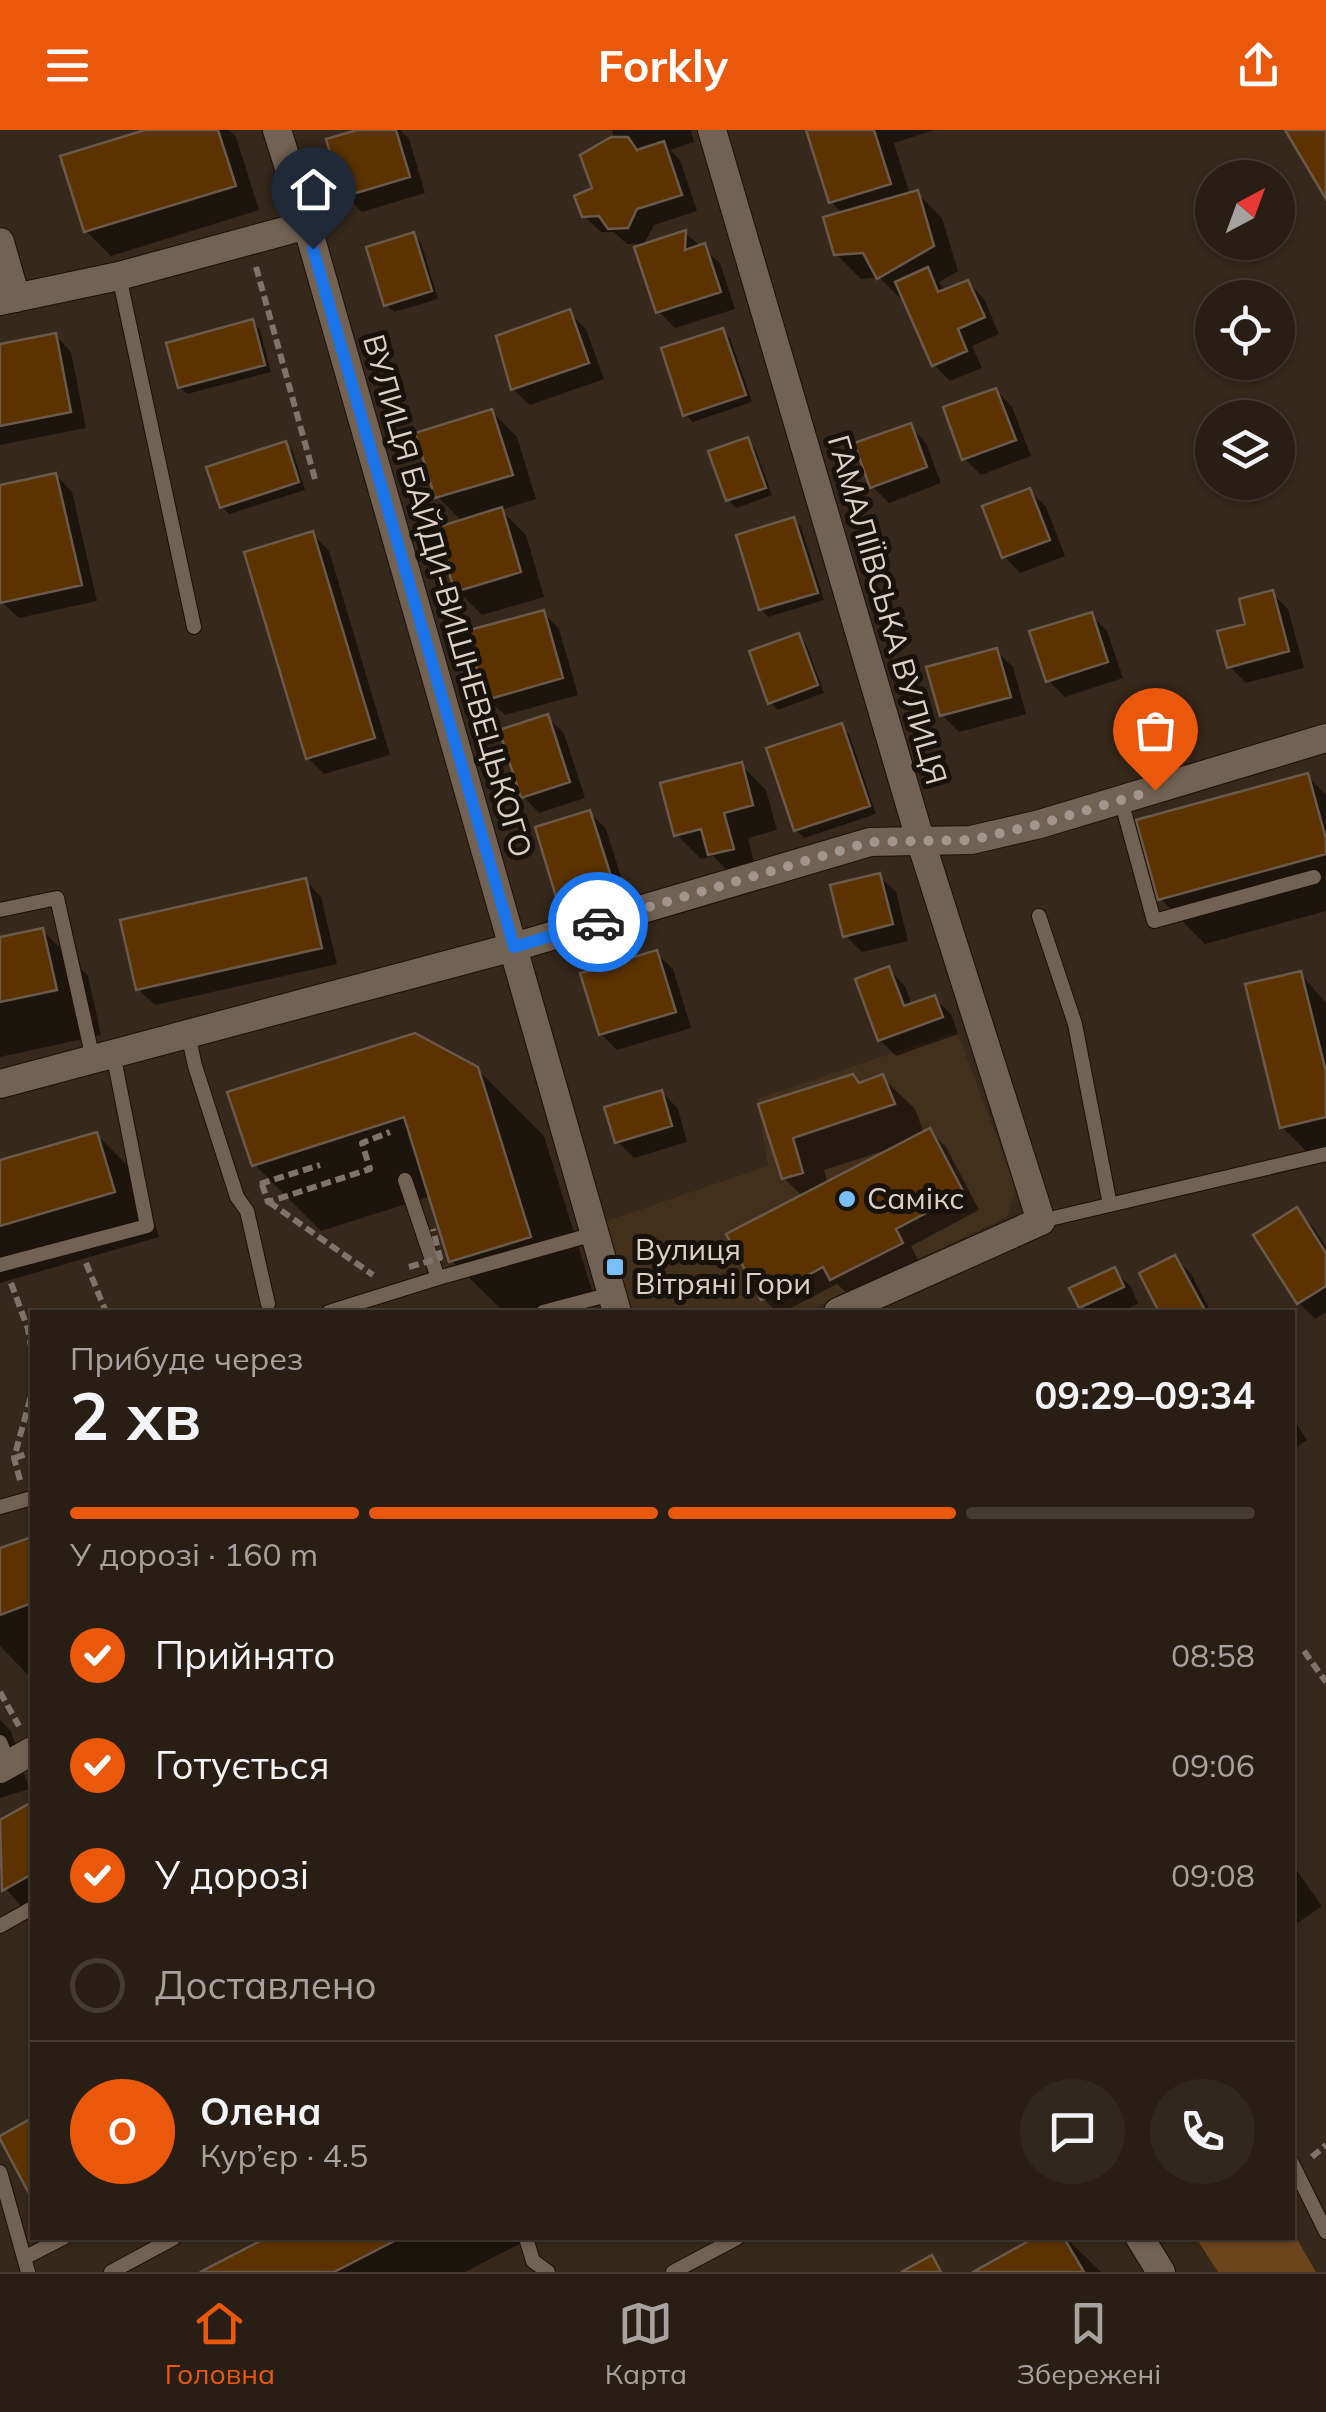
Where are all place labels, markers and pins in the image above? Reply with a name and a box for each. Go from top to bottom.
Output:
pin [271,147,356,250]
pin [1113,688,1198,791]
place label: Самікс [867,1179,964,1217]
marker: Самікс [836,1188,858,1210]
place label: Вулиця Вітряні Гори [635,1230,811,1302]
marker: Вулиця Вітряні Гори [604,1256,626,1278]

